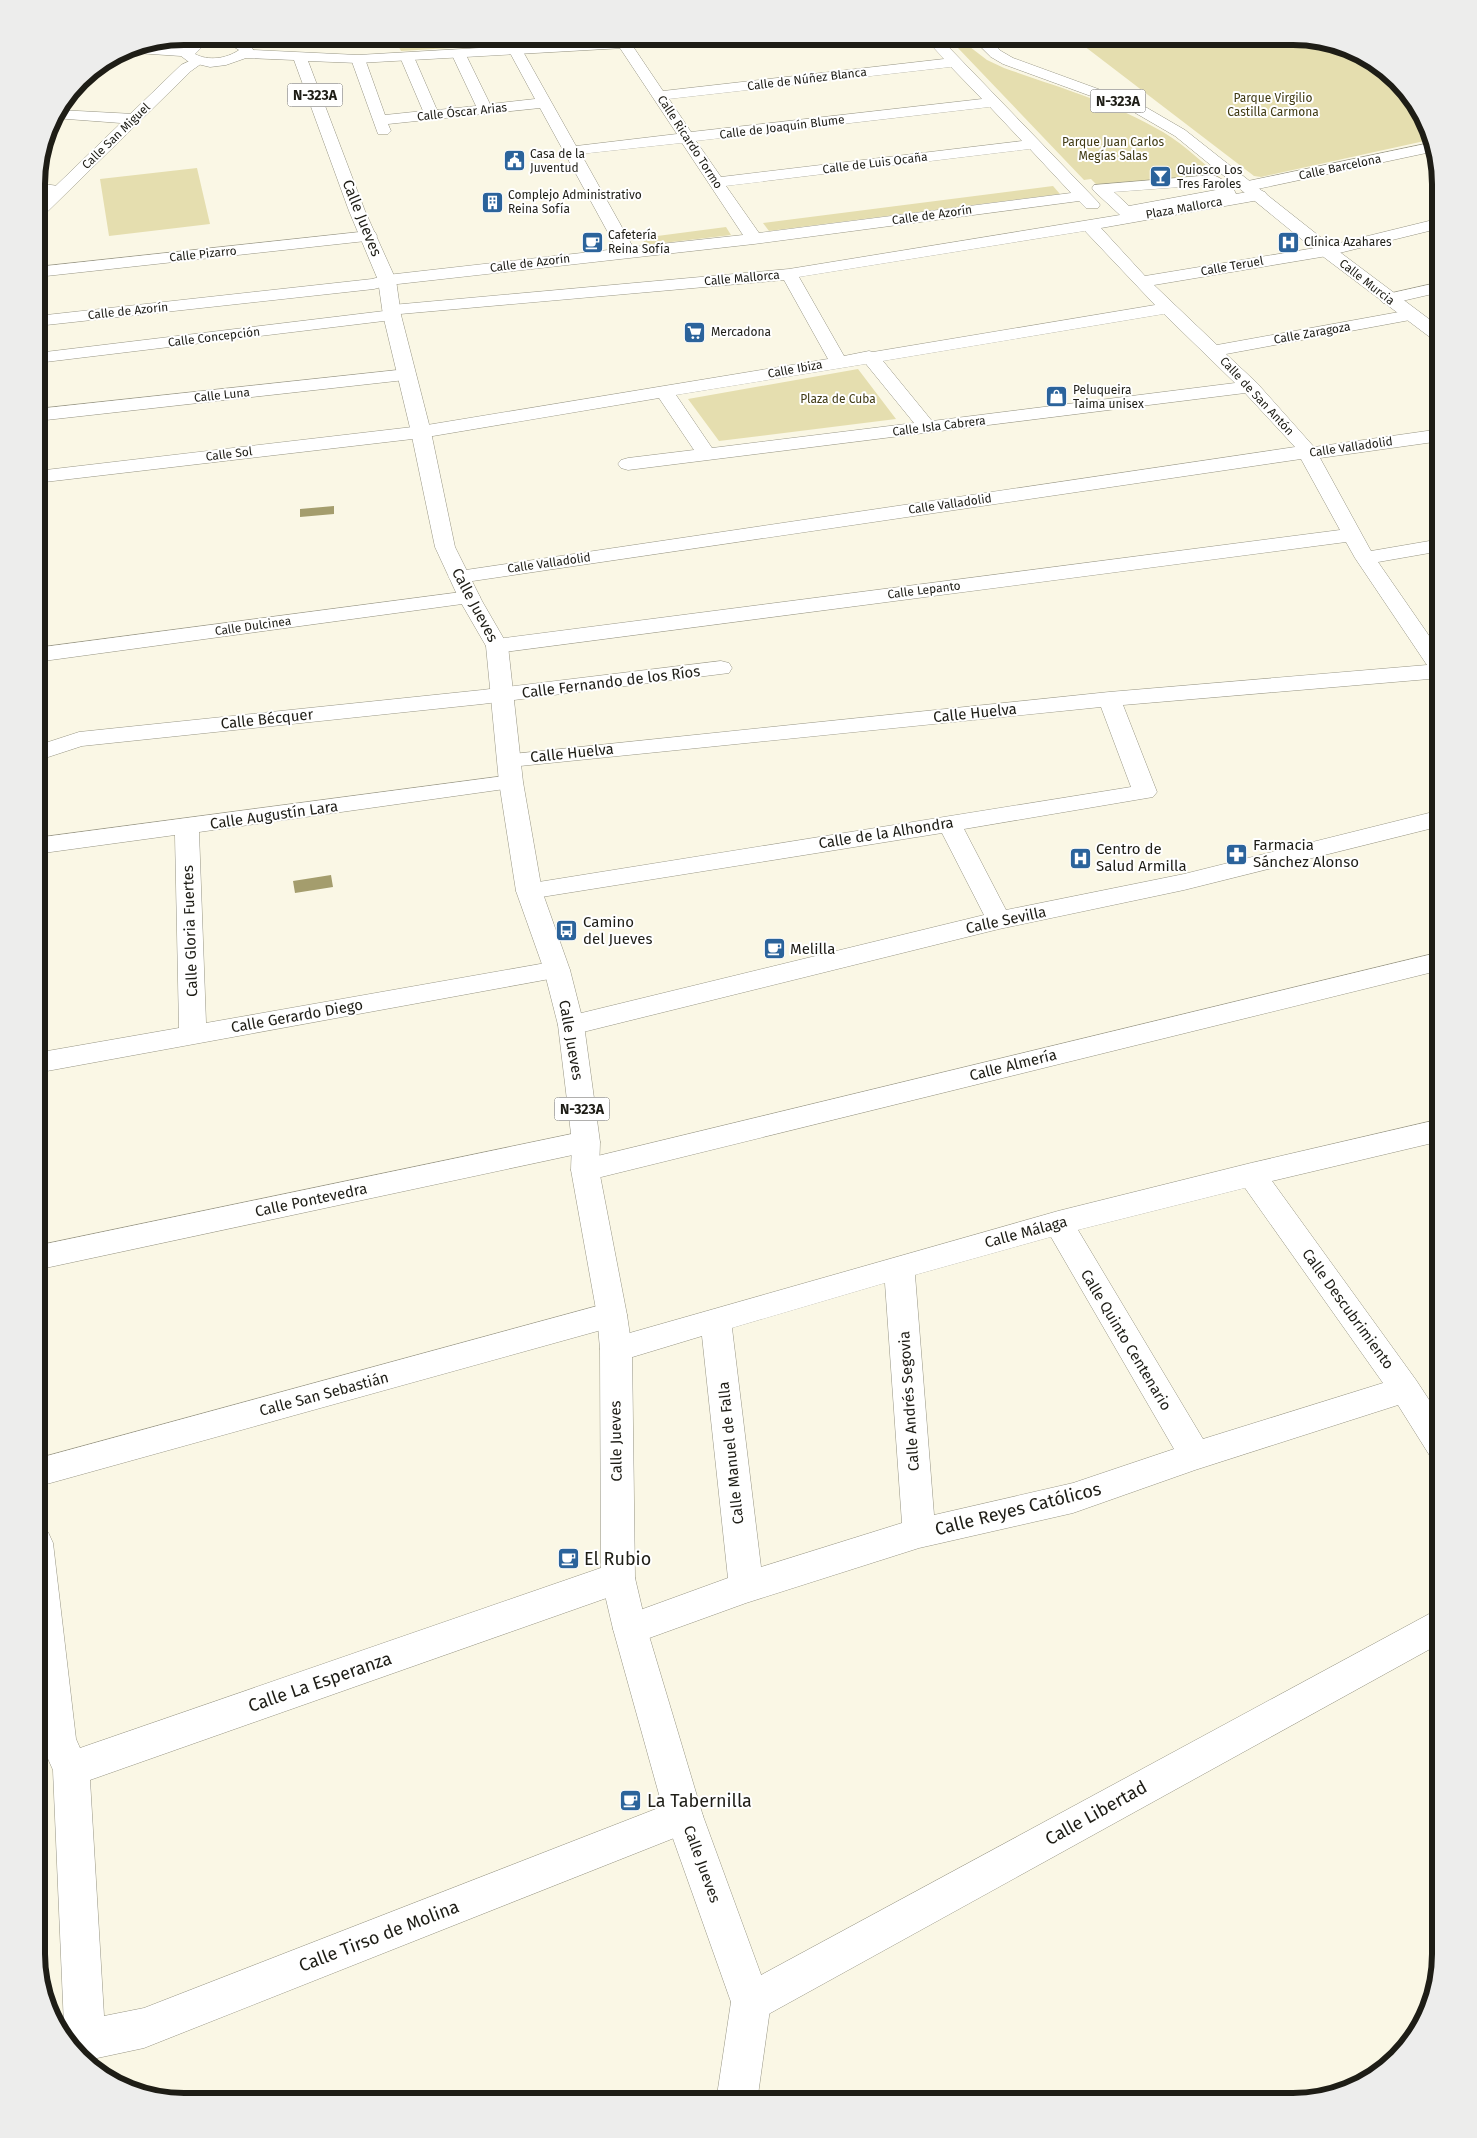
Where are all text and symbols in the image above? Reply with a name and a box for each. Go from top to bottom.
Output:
street label: Calle de Núñez Blanca [747,65,867,93]
road number: N-323A [288,84,342,106]
road number: N-323A [1090,90,1146,112]
park label: Parque Virgilio Castilla Carmona [1227,91,1319,119]
street label: Calle Ricardo Tormo [655,93,725,191]
street label: Calle Óscar Arias [416,99,508,124]
street label: Calle San Miguel [79,100,153,172]
street label: Calle de Joaquín Blume [719,112,845,142]
park label: Parque Juan Carlos Megías Salas [1062,135,1164,163]
place label: Casa de la Juventud [530,147,585,175]
public building icon: Casa de la Juventud [502,149,526,173]
street label: Calle de Luis Ocaña [822,150,928,176]
street label: Calle Barcelona [1298,151,1382,183]
place label: Quiosco Los Tres Faroles [1177,163,1243,191]
bar icon: Quiosco Los Tres Faroles [1149,165,1173,189]
street label: Calle Jueves [338,177,386,259]
place label: Complejo Administrativo Reina Sofía [508,188,642,216]
building icon: Complejo Administrativo Reina Sofía [480,190,504,214]
street label: Plaza Mallorca [1145,194,1223,222]
street label: Calle de Azorín [891,202,973,228]
place label: Cafetería Reina Sofía [608,228,670,256]
cafe icon: Cafetería Reina Sofía [580,230,604,254]
hospital icon: Clínica Azahares [1276,230,1300,254]
place label: Clínica Azahares [1304,235,1392,249]
street label: Calle Pizarro [169,244,237,264]
street label: Calle de Azorín [489,251,571,275]
street label: Calle Teruel [1200,254,1265,278]
street label: Calle Murcia [1337,256,1397,308]
street label: Calle Mallorca [704,268,780,288]
street label: Calle de Azorín [87,300,169,322]
street label: Calle Zaragoza [1273,319,1351,347]
supermarket icon: Mercadona [683,320,707,344]
street label: Calle Concepción [167,324,261,350]
place label: Mercadona [711,325,771,339]
street label: Calle de San Antón [1217,354,1297,438]
street label: Calle Ibiza [767,357,823,381]
place label: Peluqueira Taima unisex [1073,383,1144,411]
street label: Calle Luna [193,385,251,405]
shop icon: Peluqueira Taima unisex [1045,385,1069,409]
park label: Plaza de Cuba [800,392,876,406]
street label: Calle Isla Cabrera [892,413,986,439]
street label: Calle Valladolid [1308,434,1394,460]
street label: Calle Sol [205,444,254,464]
street label: Calle Valladolid [907,491,993,517]
street label: Calle Valladolid [506,550,592,576]
street label: Calle Jueves [448,565,502,645]
street label: Calle Lepanto [887,579,961,601]
street label: Calle Dulcinea [214,614,292,638]
street label: Calle Fernando de los Ríos [521,662,701,702]
street label: Calle Huelva [932,700,1018,726]
street label: Calle Bécquer [220,705,314,733]
street label: Calle Huelva [529,740,615,766]
street label: Calle Augustín Lara [209,797,339,833]
street label: Calle de la Alhondra [817,813,955,853]
place label: Farmacia Sánchez Alonso [1253,836,1359,871]
place label: Centro de Salud Armilla [1096,840,1187,875]
pharmacy icon: Farmacia Sánchez Alonso [1225,842,1249,866]
hospital icon: Centro de Salud Armilla [1068,846,1092,870]
street label: Calle Gloria Fuertes [179,865,201,997]
street label: Calle Sevilla [964,903,1048,937]
place label: Camino del Jueves [583,913,652,948]
bus stop icon: Camino del Jueves [555,919,579,943]
cafe icon: Melilla [762,937,786,961]
place label: Melilla [790,940,835,958]
street label: Calle Gerardo Diego [230,996,364,1036]
street label: Calle Jueves [555,999,587,1081]
street label: Calle Almería [967,1045,1059,1085]
road number: N-323A [554,1098,610,1120]
street label: Calle Pontevedra [253,1179,369,1221]
street label: Calle Málaga [983,1212,1069,1252]
street label: Calle Descubrimiento [1298,1245,1398,1373]
street label: Calle Quinto Centenario [1077,1266,1175,1414]
street label: Calle Andrés Segovia [895,1330,923,1472]
street label: Calle San Sebastián [257,1368,391,1420]
street label: Calle Manuel de Falla [715,1381,747,1525]
street label: Calle Jueves [606,1400,626,1482]
street label: Calle Reyes Católicos [933,1478,1103,1540]
cafe icon: El Rubio [556,1547,580,1571]
place label: El Rubio [584,1548,651,1570]
street label: Calle La Esperanza [245,1647,395,1717]
street label: Calle Libertad [1041,1776,1151,1850]
cafe icon: La Tabernilla [619,1789,643,1813]
place label: La Tabernilla [647,1790,752,1812]
street label: Calle Jueves [680,1823,724,1905]
street label: Calle Tirso de Molina [296,1895,462,1977]

